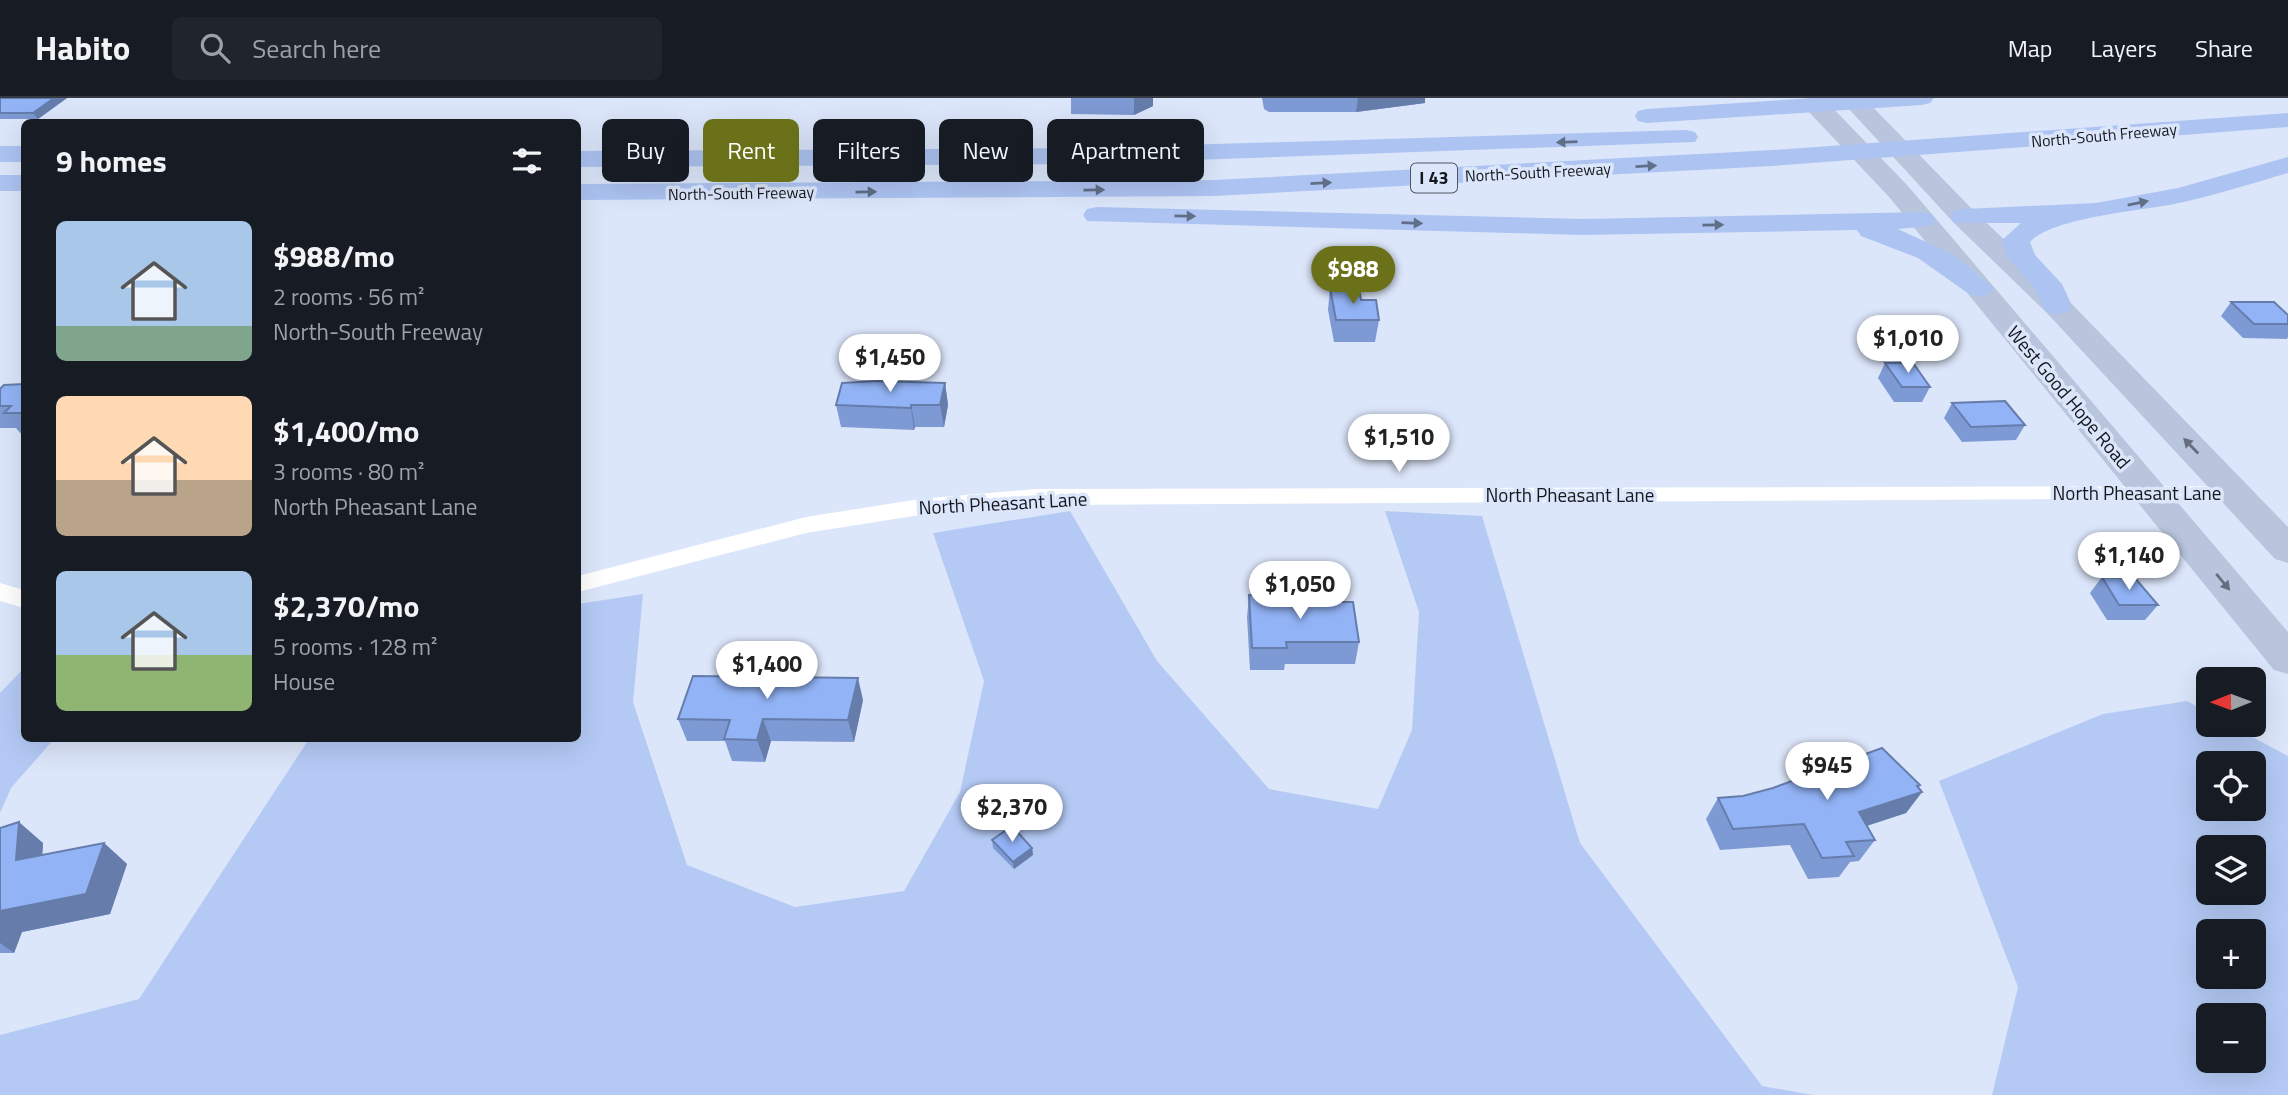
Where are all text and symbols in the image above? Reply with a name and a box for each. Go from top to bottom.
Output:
search box [172,17,662,80]
text: Habito [35,23,130,73]
icon: search [196,29,234,67]
text: Search here [252,29,381,68]
text: Map [2008,30,2053,66]
text: Layers [2091,30,2157,66]
text: Share [2195,30,2253,66]
street label: North-South Freeway [2030,117,2178,153]
chip: Buy [602,119,689,182]
chip: Rent [703,119,799,182]
chip: Filters [813,119,925,182]
chip: New [939,119,1033,182]
chip: Apartment [1047,119,1204,182]
one-way arrow [1556,136,1578,147]
text: 9 homes [56,138,167,184]
icon: filters [508,142,546,180]
street label: North-South Freeway [1464,156,1612,188]
one-way arrow [1635,160,1657,171]
road number: I 43 [1411,164,1457,192]
one-way arrow [1310,177,1332,188]
street label: North-South Freeway [668,180,815,206]
one-way arrow [1083,184,1105,195]
one-way arrow [855,186,877,198]
one-way arrow [2127,198,2149,209]
one-way arrow [1174,211,1196,222]
one-way arrow [1401,218,1423,229]
one-way arrow [1702,220,1724,231]
text: $988/mo [273,233,395,279]
pin: $988 [1312,246,1394,306]
icon: home [112,249,196,333]
text: $988 [1327,251,1379,286]
text: 2 rooms · 56 m² [273,279,424,314]
text: North-South Freeway [273,314,483,349]
pin: $1,010 [1851,316,1965,375]
street label: West Good Hope Road [2001,319,2138,475]
text: $1,010 [1873,320,1943,355]
pin: $1,450 [833,334,947,394]
text: $1,450 [855,339,925,374]
text: $1,400/mo [273,408,419,454]
pin: $1,510 [1342,414,1456,474]
text: $1,510 [1364,419,1434,454]
icon: home [112,424,196,508]
one-way arrow [2184,438,2200,455]
text: 3 rooms · 80 m² [273,454,424,489]
street label: North Pheasant Lane [2053,478,2221,507]
street label: North Pheasant Lane [1486,480,1654,509]
street label: North Pheasant Lane [918,484,1088,521]
text: North Pheasant Lane [273,489,477,524]
pin: $1,140 [2072,532,2186,592]
text: $1,140 [2094,537,2164,572]
pin: $1,050 [1243,561,1357,621]
text: $1,050 [1265,566,1335,601]
one-way arrow [2216,572,2231,590]
text: $2,370/mo [273,583,419,629]
icon: home [112,599,196,683]
text: 5 rooms · 128 m² [273,629,437,664]
pin: $1,400 [710,642,824,701]
text: $1,400 [732,646,802,681]
text: House [273,664,335,699]
north arrow [2196,667,2266,737]
map controls [2196,667,2266,1073]
pin: $945 [1786,742,1868,802]
text: $945 [1801,747,1853,782]
button: locate [2196,751,2266,821]
pin: $2,370 [955,784,1069,844]
text: $2,370 [977,789,1047,824]
button: layers [2196,835,2266,905]
button: + [2196,919,2266,989]
button: − [2196,1003,2266,1073]

